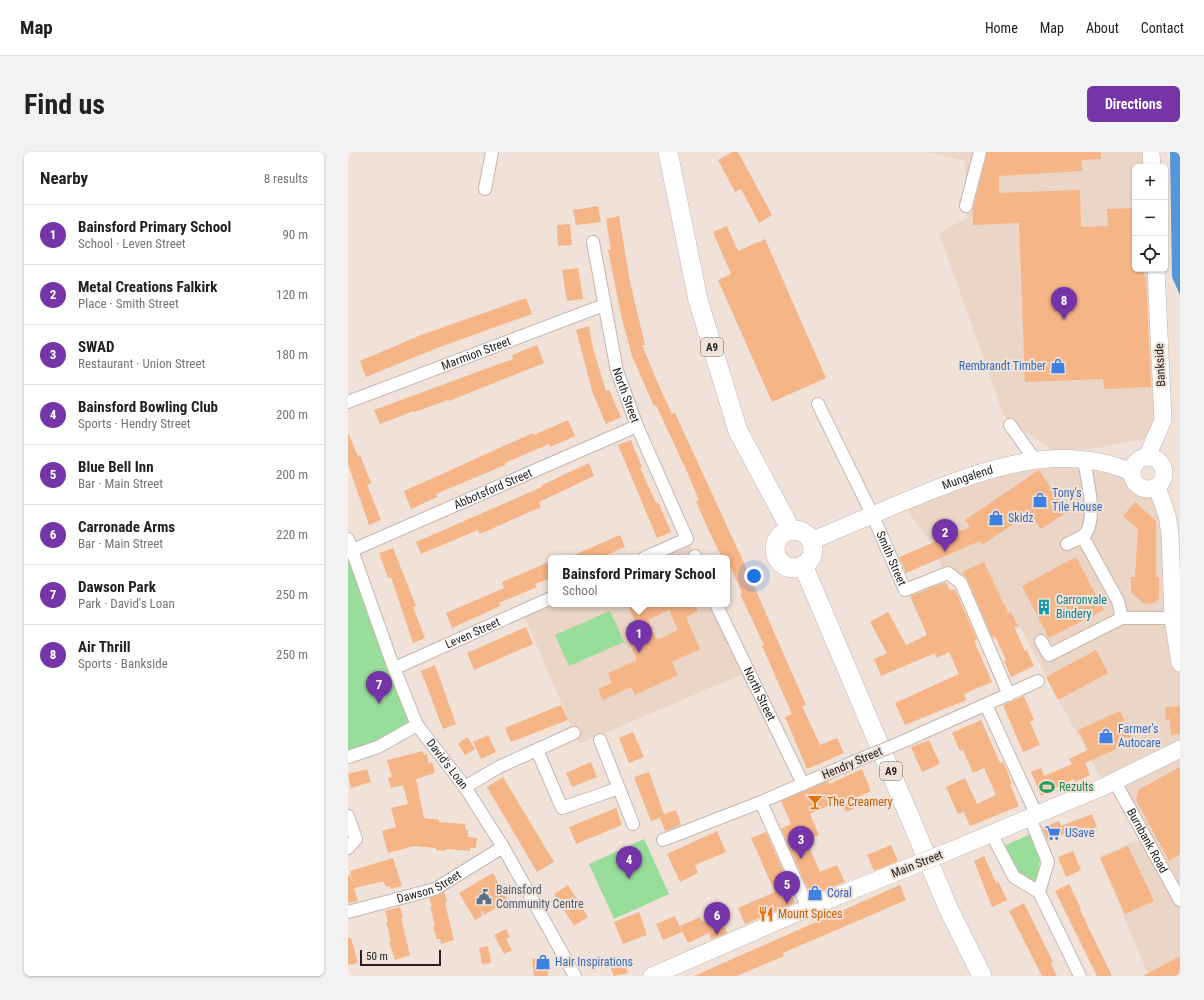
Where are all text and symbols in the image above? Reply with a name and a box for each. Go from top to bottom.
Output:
text: Map [20,16,53,39]
text: Home [985,20,1018,36]
text: Map [1040,20,1064,36]
text: About [1086,20,1119,36]
text: Contact [1141,20,1184,36]
button: Directions [1087,86,1180,122]
text: Find us [24,88,105,121]
map controls [1132,164,1168,272]
button: + [1132,164,1168,200]
text: Nearby [40,168,88,188]
text: 8 results [264,171,308,186]
button: − [1132,200,1168,236]
text: Bainsford Primary School [78,218,231,236]
text: 1 [50,227,56,242]
text: 90 m [282,227,308,242]
text: School · Leven Street [78,236,186,251]
button: locate [1132,236,1168,272]
text: Metal Creations Falkirk [78,278,217,296]
text: 2 [50,287,56,302]
text: 120 m [276,287,308,302]
pin: 8 [1051,287,1077,320]
text: Place · Smith Street [78,296,179,311]
street label: Marmion Street [439,334,513,373]
text: SWAD [78,338,114,356]
road number: A9 [701,338,723,356]
street label: Bankside [1152,343,1168,387]
text: 3 [50,347,56,362]
text: 180 m [276,347,308,362]
text: Restaurant · Union Street [78,356,205,371]
shop icon: Rembrandt Timber [1049,357,1067,375]
place label: Rembrandt Timber [959,359,1046,373]
street label: North Street [609,366,642,425]
text: Bainsford Bowling Club [78,398,218,416]
text: 4 [50,407,56,422]
text: 200 m [276,407,308,422]
text: Sports · Hendry Street [78,416,191,431]
text: Blue Bell Inn [78,458,154,476]
street label: Mungalend [940,463,995,493]
street label: Abbotsford Street [451,465,535,512]
text: 5 [50,467,56,482]
text: 200 m [276,467,308,482]
text: Bar · Main Street [78,476,163,491]
place label: Tony's Tile House [1052,486,1103,514]
shop icon: Tony's Tile House [1031,491,1049,509]
shop icon: Skidz [987,509,1005,527]
place label: Skidz [1008,511,1034,525]
text: Carronade Arms [78,518,175,536]
pin: 2 [932,519,958,552]
text: 6 [50,527,56,542]
text: 220 m [276,527,308,542]
street label: Smith Street [873,529,910,588]
text: Bar · Main Street [78,536,163,551]
popup [548,555,730,607]
text: Bainsford Primary School [562,565,716,583]
your location [744,566,764,586]
text: Dawson Park [78,578,156,596]
text: School [562,583,597,598]
text: 7 [50,587,56,602]
text: 250 m [276,587,308,602]
place label: Carronvale Bindery [1056,593,1107,621]
text: Park · David's Loan [78,596,175,611]
building icon: Carronvale Bindery [1035,598,1053,616]
street label: Leven Street [443,615,503,652]
pin: 1 [626,620,652,653]
text: Air Thrill [78,638,131,656]
text: 8 [50,647,56,662]
text: 250 m [276,647,308,662]
text: Sports · Bankside [78,656,168,671]
street label: North Street [741,665,779,723]
pin: 7 [366,671,392,704]
place label: Farmer's Autocare [1118,722,1161,750]
shop icon: Farmer's Autocare [1097,727,1115,745]
street label: David's Loan [424,736,471,792]
street label: Hendry Street [820,744,885,782]
road number: A9 [880,762,902,780]
sports icon: Rezults [1038,778,1056,796]
place label: Rezults [1059,780,1094,794]
bar icon: The Creamery [806,793,824,811]
place label: The Creamery [827,795,893,809]
street label: Burnbank Road [1124,806,1171,875]
supermarket icon: USave [1044,824,1062,842]
pin: 3 [788,826,814,859]
place label: USave [1065,826,1095,840]
pin: 4 [616,846,642,879]
street label: Main Street [889,847,945,881]
street label: Dawson Street [395,867,464,906]
pin: 5 [774,871,800,904]
place label: Bainsford Community Centre [496,883,584,911]
shop icon: Coral [806,884,824,902]
place label: Coral [827,886,852,900]
public building icon: Bainsford Community Centre [475,888,493,906]
pin: 6 [704,902,730,935]
restaurant icon: Mount Spices [757,905,775,923]
place label: Mount Spices [778,907,843,921]
scale bar [360,948,441,967]
text: 50 m [366,950,388,963]
shop icon: Hair Inspirations [534,953,552,971]
place label: Hair Inspirations [555,955,633,969]

